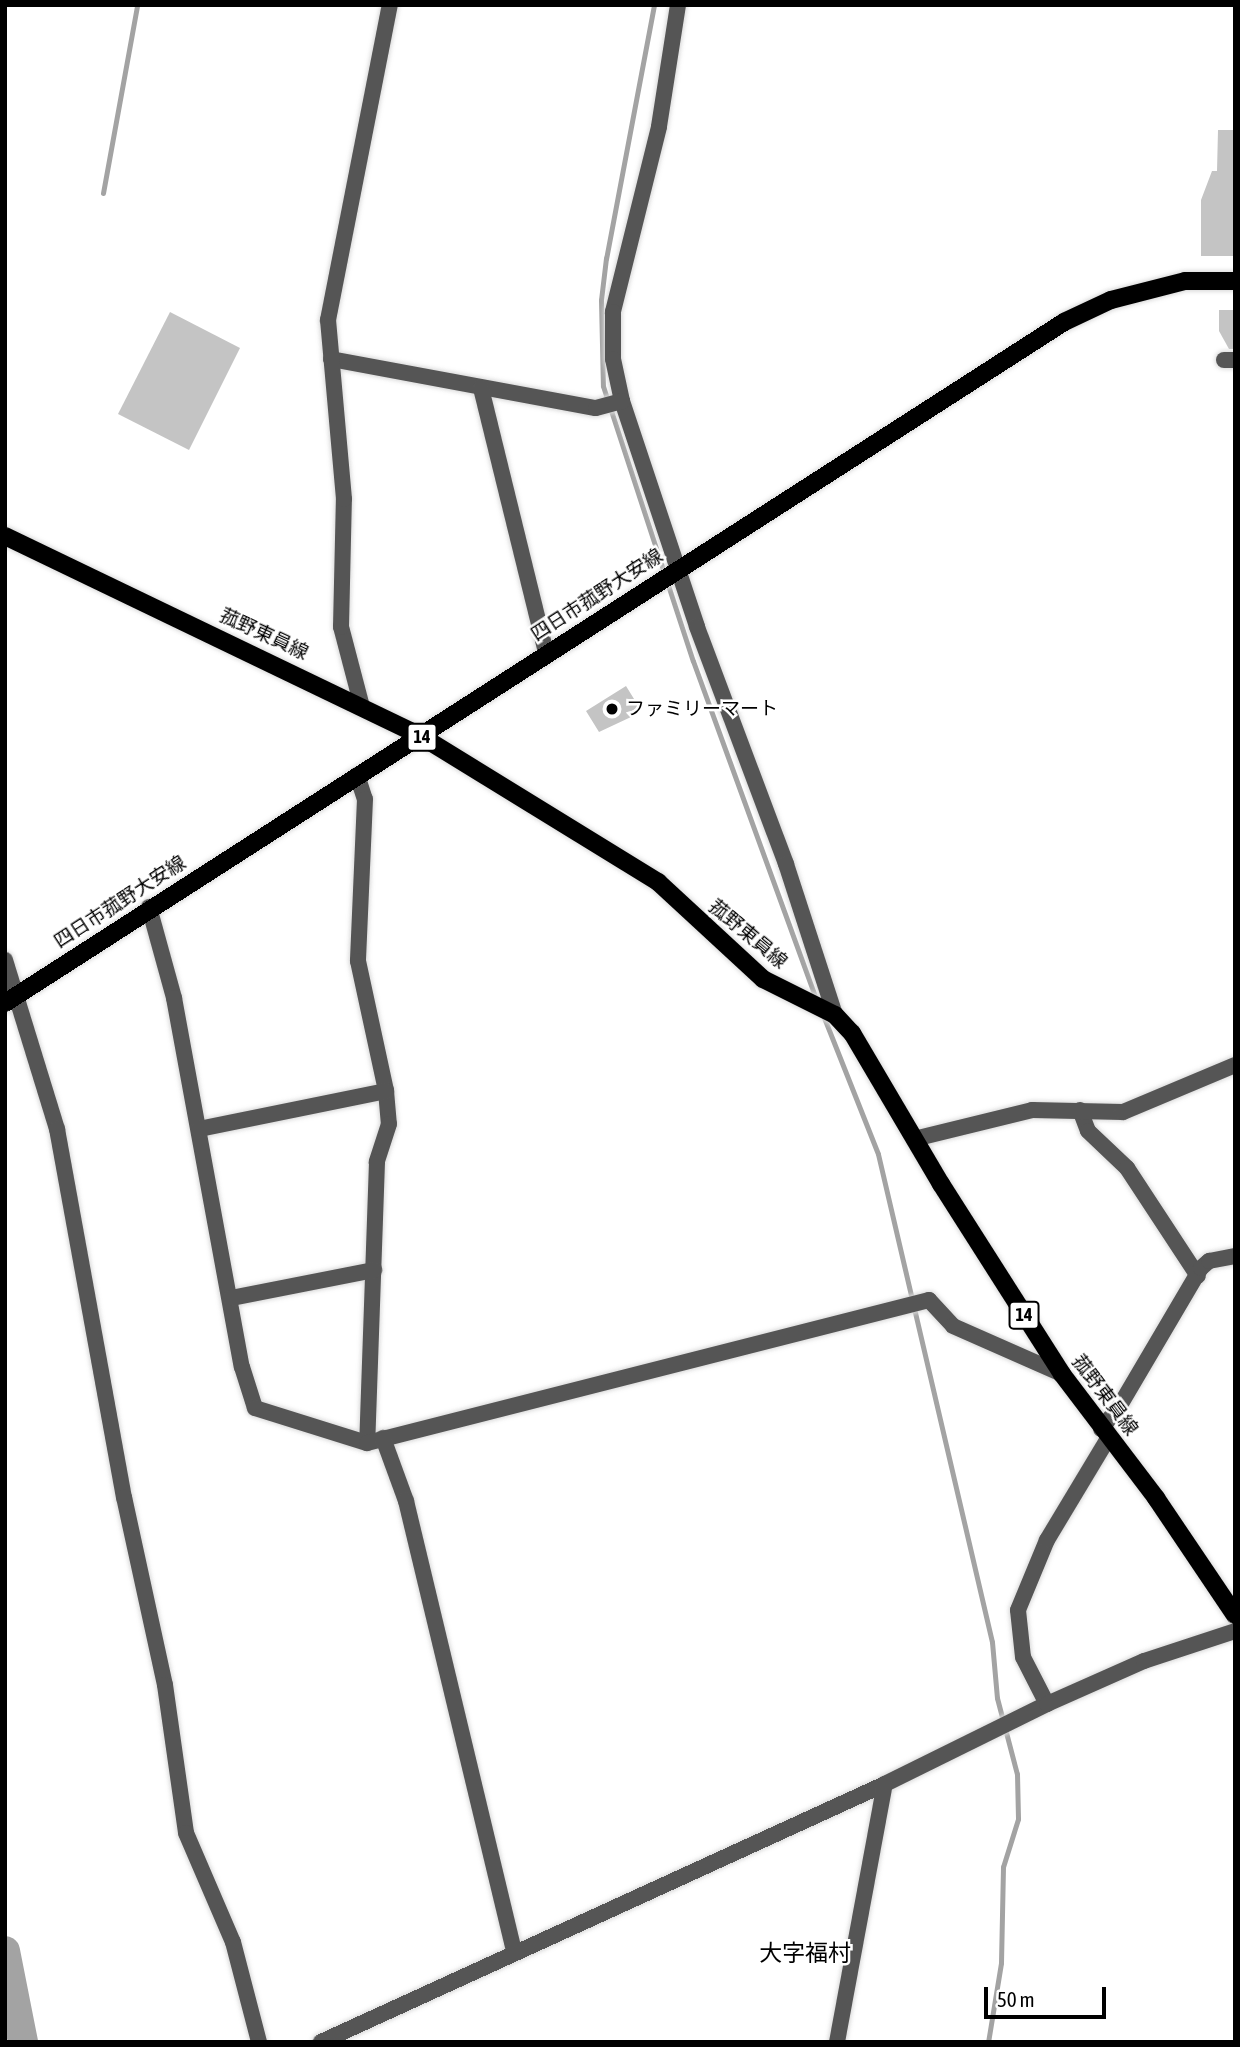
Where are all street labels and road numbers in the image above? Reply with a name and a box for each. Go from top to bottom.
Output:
street label: 四日市菰野大安線 [527,544,667,646]
street label: 菰野東員線 [216,604,312,664]
road number: 14 [406,722,438,752]
street label: 四日市菰野大安線 [50,851,190,953]
street label: 菰野東員線 [704,895,792,973]
road number: 14 [1008,1300,1040,1330]
street label: 菰野東員線 [1067,1350,1143,1440]

